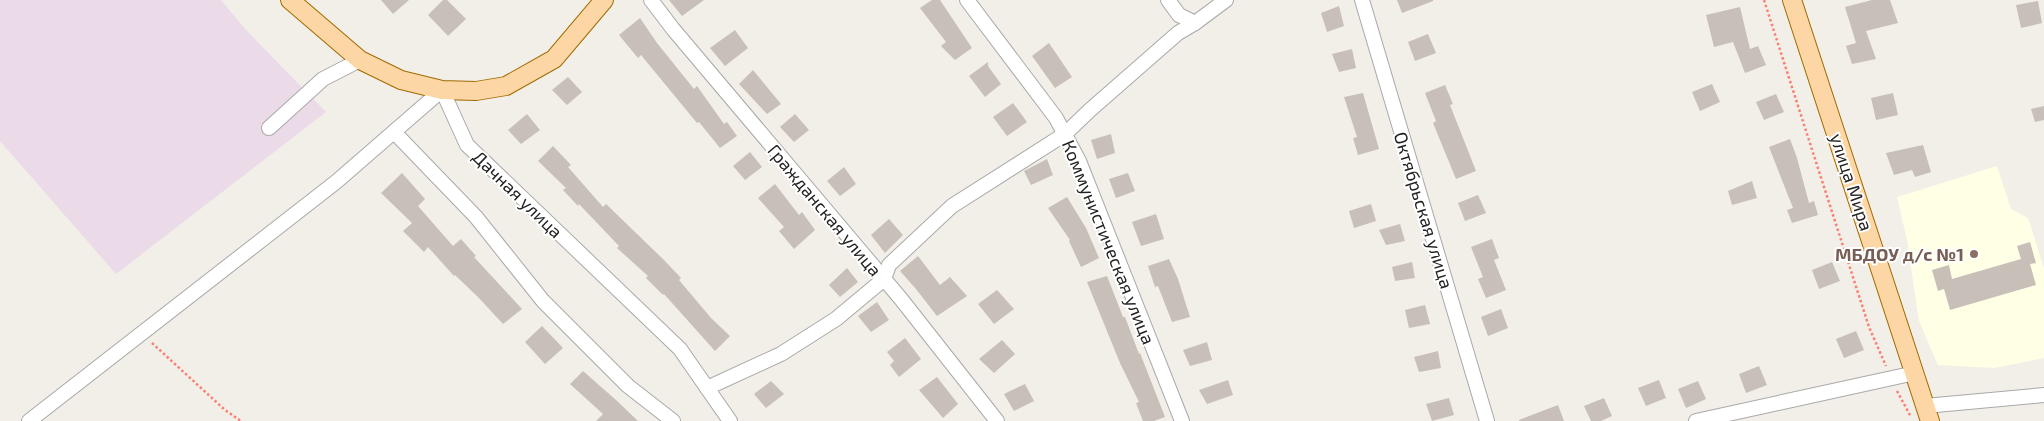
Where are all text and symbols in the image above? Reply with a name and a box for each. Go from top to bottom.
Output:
street label: Октябрьская улица [1390,129,1458,291]
street label: улица Мира [1826,131,1878,233]
street label: Коммунистическая улица [1058,137,1160,347]
street label: Гражданская улица [763,139,887,281]
street label: Дачная улица [468,146,568,242]
place label: МБДОУ д/с №1 [1835,243,1964,265]
marker: МБДОУ д/с №1 [1968,248,1980,260]

